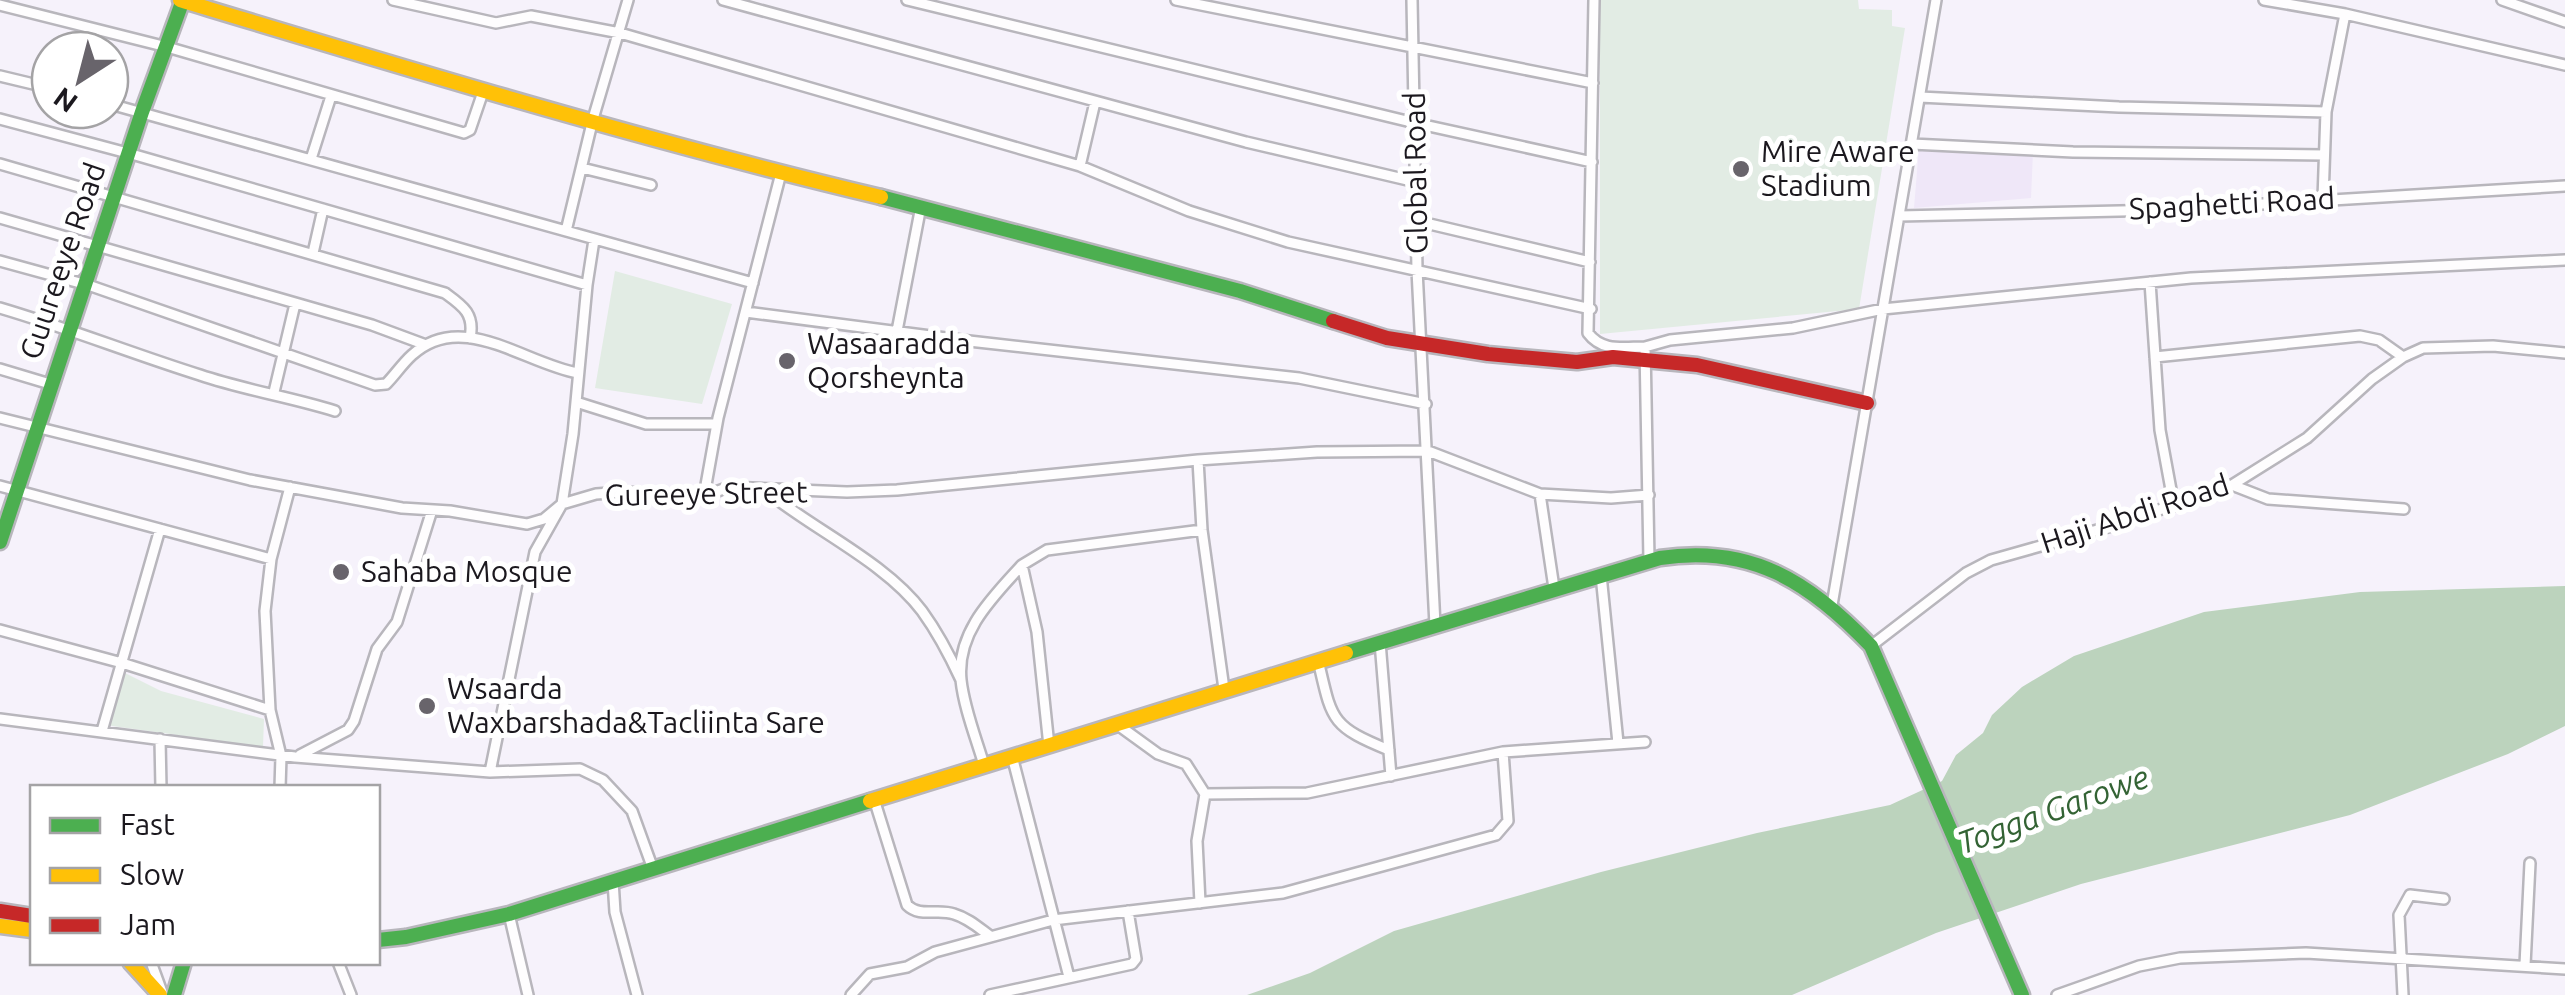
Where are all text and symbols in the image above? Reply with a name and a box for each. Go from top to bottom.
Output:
north arrow [30,30,130,130]
text: N [47,82,83,119]
street label: Global Road [1397,92,1433,254]
place label: Mire Aware Stadium [1761,134,1915,202]
street label: Guureeye Road [13,158,112,363]
marker: Mire Aware Stadium [1730,158,1752,180]
street label: Spaghetti Road [2128,181,2336,225]
place label: Wasaaradda Qorsheynta [807,326,971,394]
marker: Wasaaradda Qorsheynta [776,350,798,372]
street label: Haji Abdi Road [2036,467,2233,559]
street label: Gureeye Street [604,474,808,512]
place label: Sahaba Mosque [361,554,572,588]
marker: Sahaba Mosque [330,561,352,583]
place label: Wsaarda Waxbarshada&Tacliinta Sare [447,671,825,739]
marker: Wsaarda Waxbarshada&Tacliinta Sare [416,695,438,717]
water label: Togga Garowe [1952,758,2153,860]
legend [30,785,380,965]
text: Fast [120,807,175,841]
text: Slow [120,857,184,891]
text: Jam [120,907,176,941]

